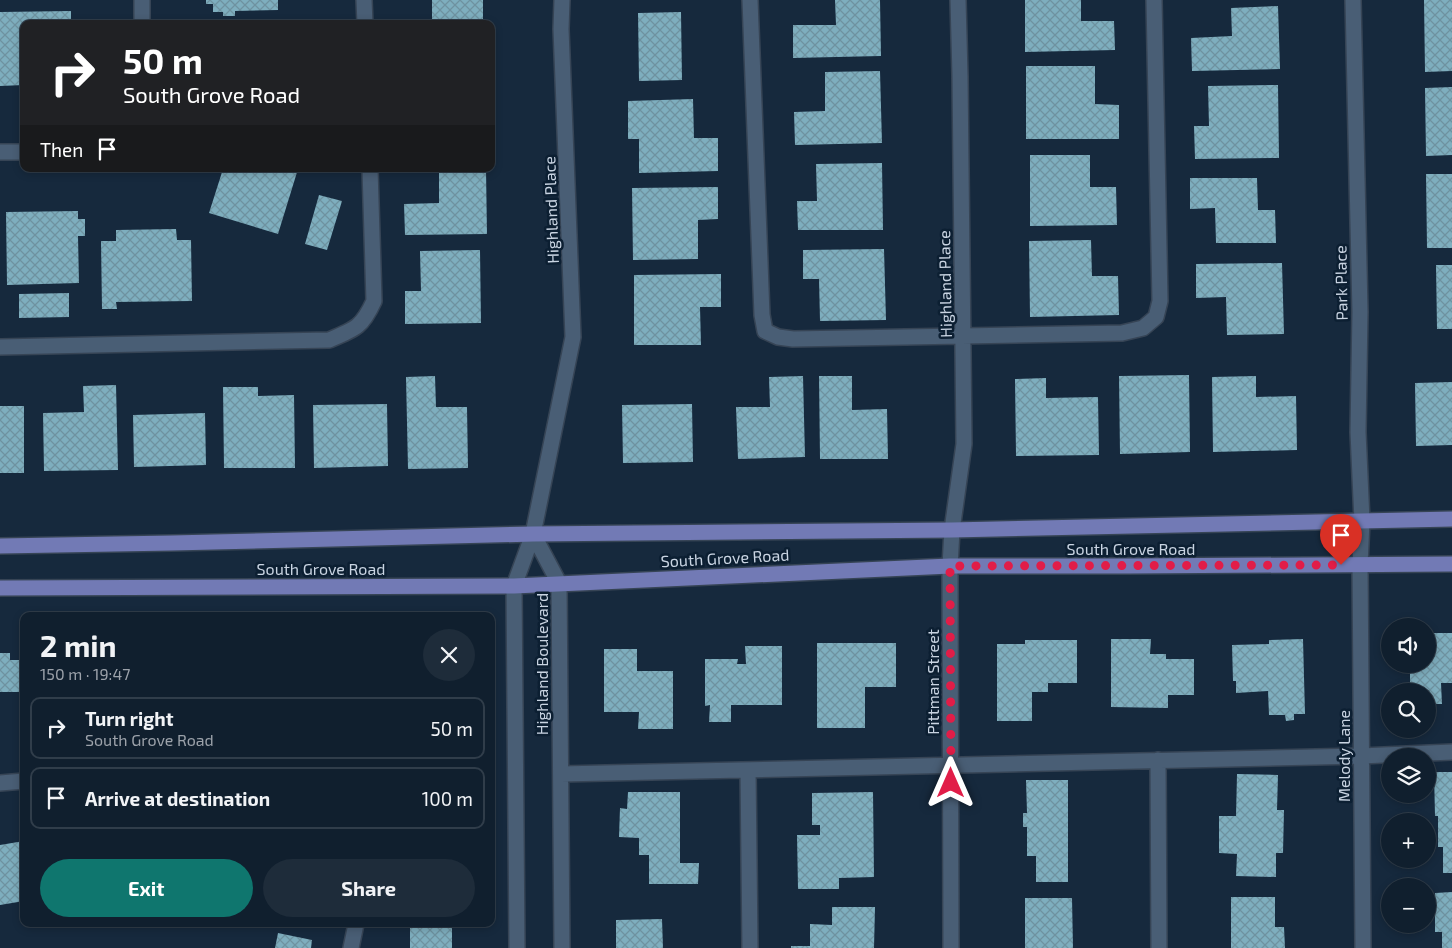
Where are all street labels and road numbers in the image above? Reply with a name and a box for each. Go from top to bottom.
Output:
street label: Highland Place [539,156,562,264]
street label: Highland Place [934,230,955,338]
street label: Park Place [1330,245,1351,321]
street label: South Grove Road [1067,539,1195,558]
street label: South Grove Road [660,545,790,570]
street label: South Grove Road [257,559,385,578]
street label: Highland Boulevard [532,593,551,735]
street label: Pittman Street [923,629,942,735]
street label: Melody Lane [1334,710,1353,802]

